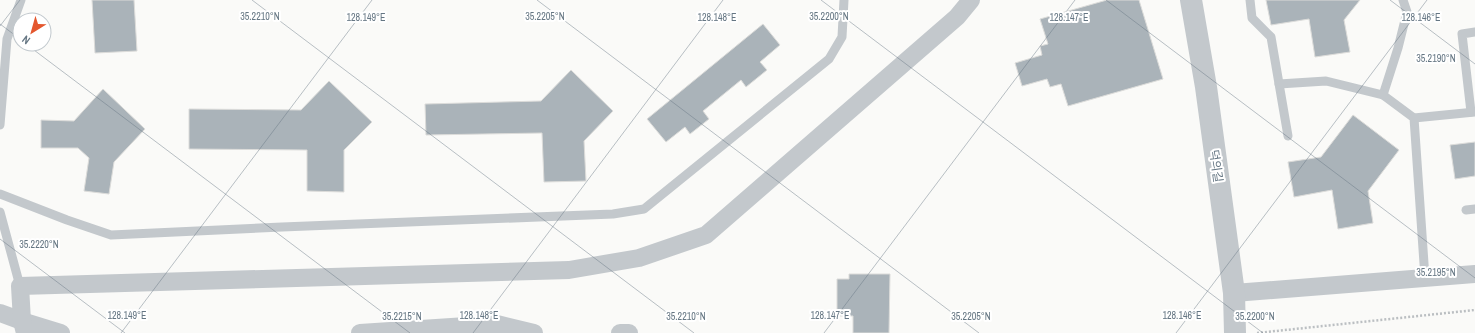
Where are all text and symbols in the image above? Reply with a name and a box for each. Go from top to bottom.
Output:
text: 35.2210°N [240,10,280,23]
text: 35.2205°N [525,10,565,23]
text: 35.2200°N [809,10,849,23]
text: 128.149°E [346,11,386,24]
text: 128.148°E [697,11,737,24]
text: 128.147°E [1049,11,1089,24]
text: 128.146°E [1401,11,1441,24]
north arrow [12,12,52,52]
text: N [19,32,33,48]
text: 35.2190°N [1416,52,1456,65]
street label: 덕의길 [1206,148,1226,184]
text: 35.2220°N [19,238,59,251]
text: 35.2195°N [1416,266,1456,279]
text: 128.149°E [107,309,147,322]
text: 128.148°E [459,309,499,322]
text: 128.147°E [810,309,850,322]
text: 128.146°E [1162,309,1202,322]
text: 35.2215°N [382,310,422,323]
text: 35.2210°N [666,310,706,323]
text: 35.2205°N [951,310,991,323]
text: 35.2200°N [1235,310,1275,323]

